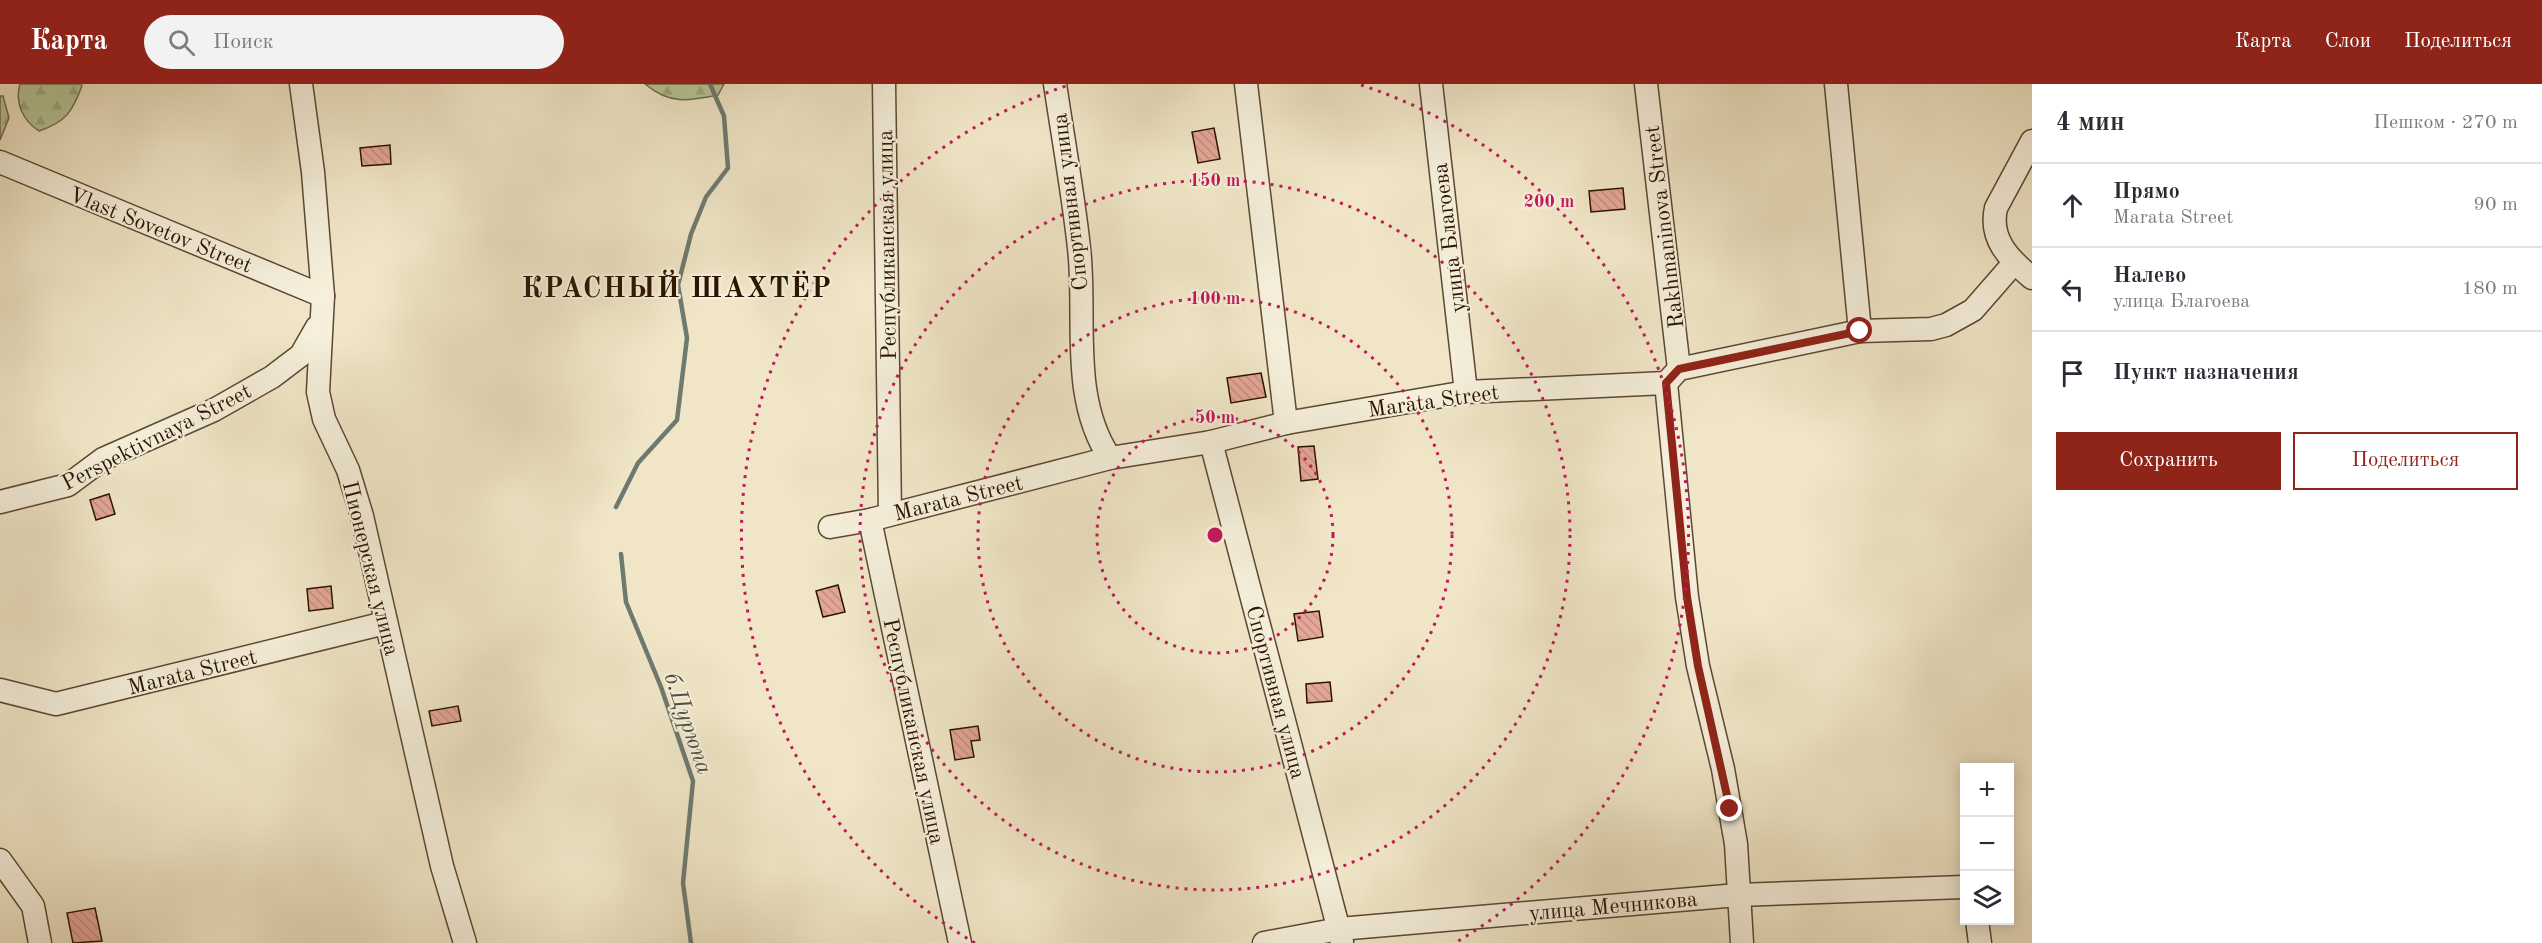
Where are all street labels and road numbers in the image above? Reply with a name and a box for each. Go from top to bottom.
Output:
street label: Спортивная улица [1049,112,1093,292]
street label: Rakhmaninova Street [1642,124,1688,330]
street label: Республиканская улица [875,129,901,360]
street label: улица Благоева [1430,161,1470,314]
street label: Vlast Sovetov Street [66,184,255,278]
street label: Perspektivnaya Street [59,380,255,495]
street label: Marata Street [1366,382,1500,422]
street label: Marata Street [892,472,1025,526]
street label: Пионерская улица [338,479,402,658]
street label: Спортивная улица [1241,603,1309,782]
street label: Республиканская улица [878,616,948,846]
street label: Marata Street [126,646,259,700]
street label: улица Мечникова [1528,889,1699,925]

